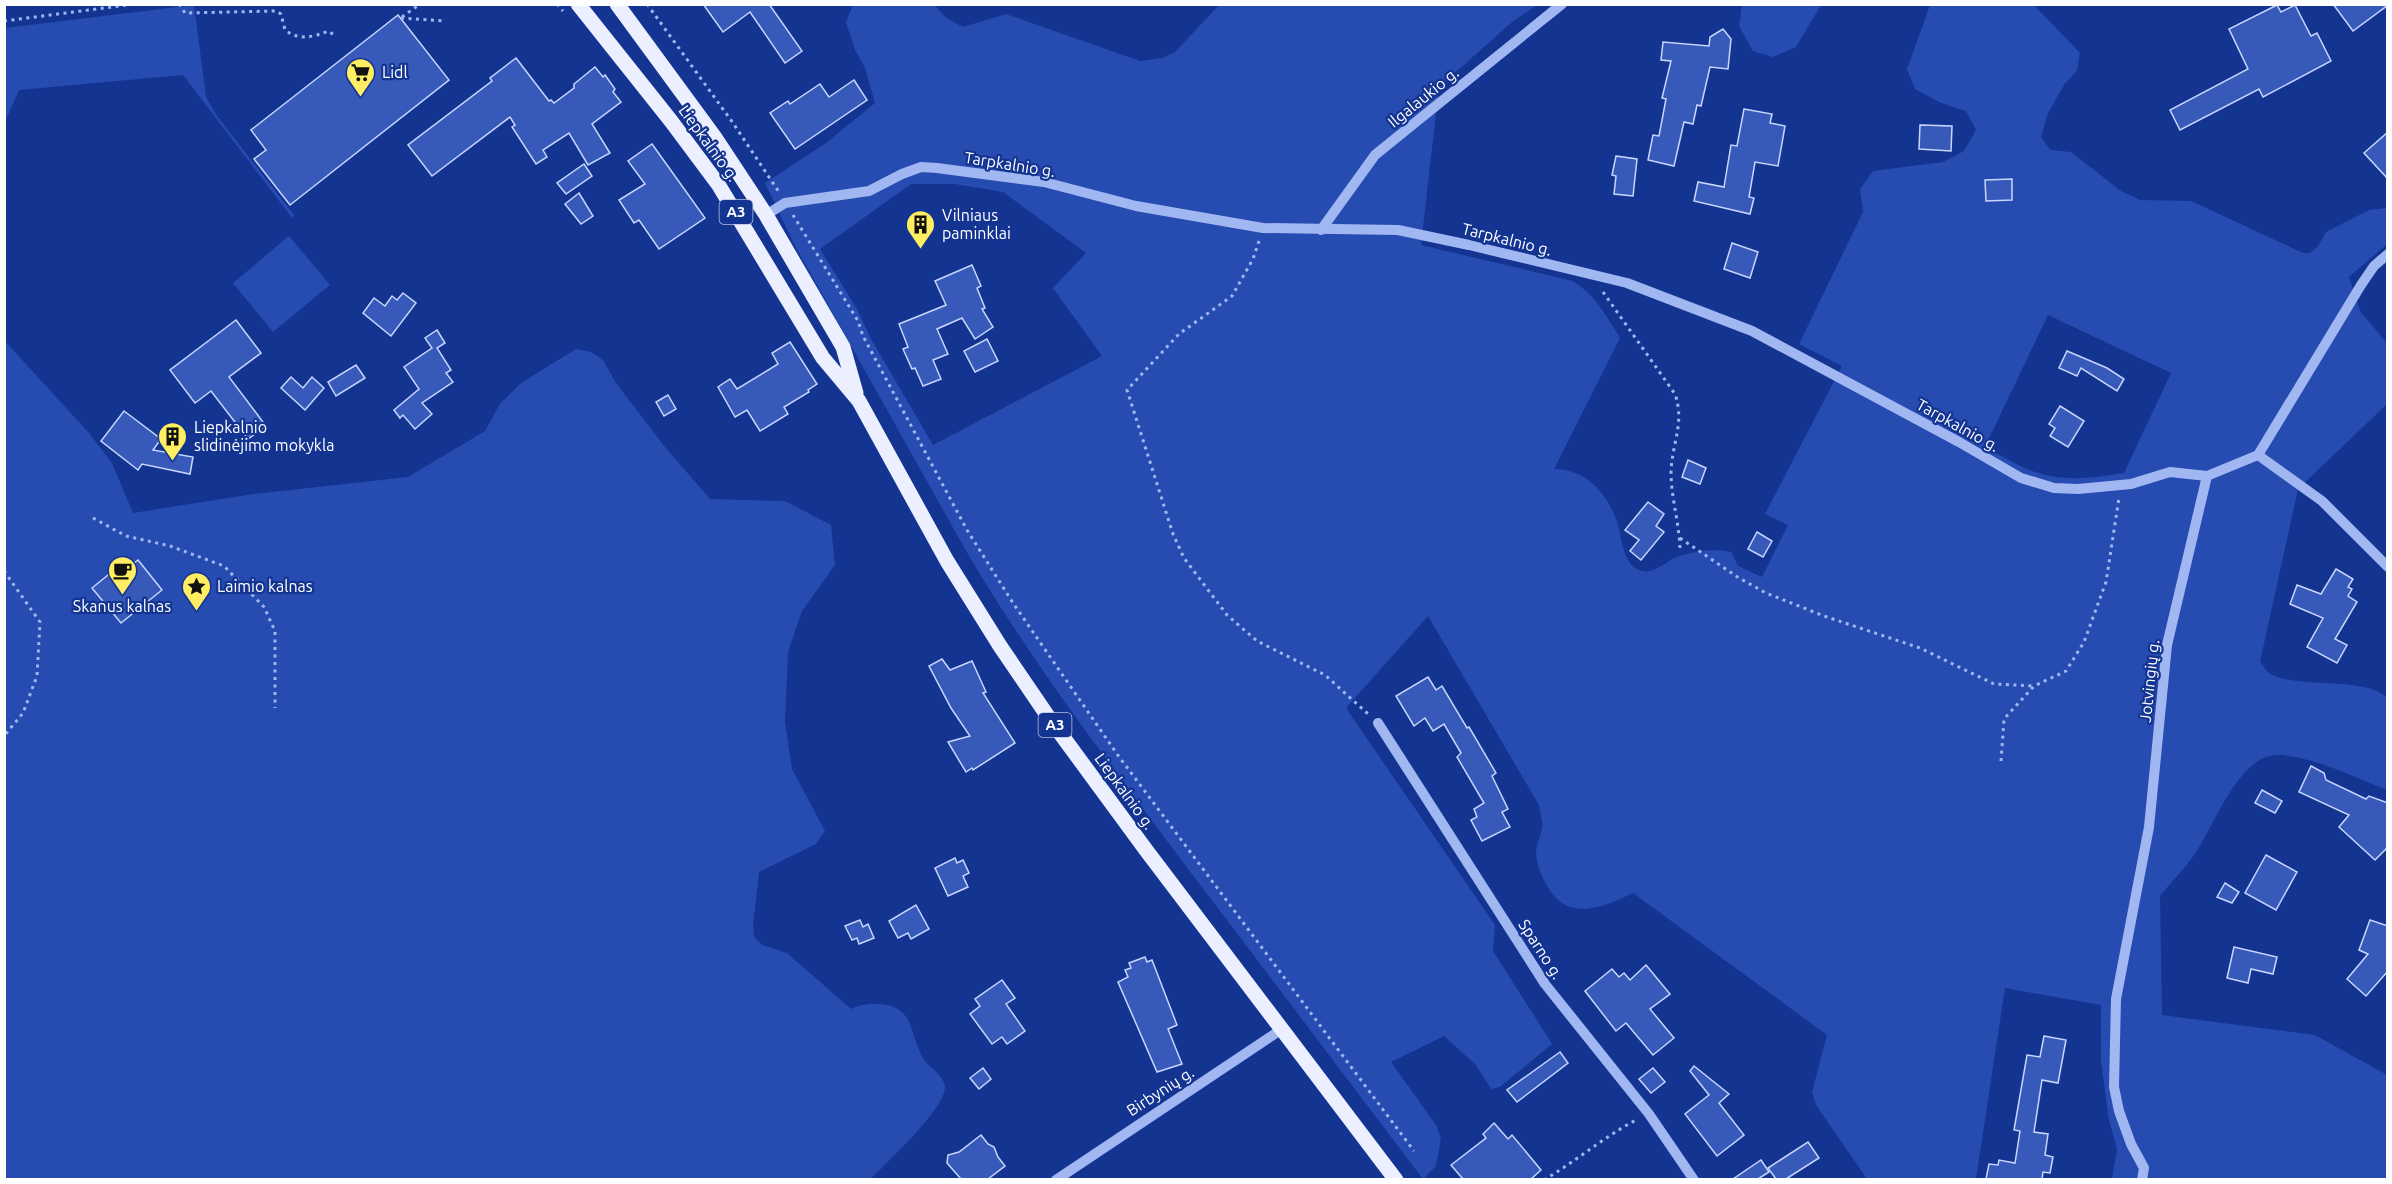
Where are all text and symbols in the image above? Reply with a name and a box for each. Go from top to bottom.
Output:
supermarket icon: Lidl [345,56,377,98]
place label: Lidl [382,63,408,81]
street label: Ilgalaukio g. [1384,63,1462,131]
street label: Liepkalnio g. [675,101,743,185]
street label: Tarpkalnio g. [963,148,1057,180]
road number: A3 [720,200,752,224]
place label: Vilniaus paminklai [942,206,1011,242]
building icon: Vilniaus paminklai [905,208,937,250]
street label: Tarpkalnio g. [1460,219,1554,259]
street label: Tarpkalnio g. [1914,395,2002,455]
place label: Liepkalnio slidinėjimo mokykla [194,418,334,454]
building icon: Liepkalnio slidinėjimo mokykla [157,420,189,462]
cafe icon: Skanus kalnas [106,554,138,596]
place icon: Laimio kalnas [180,570,212,612]
place label: Laimio kalnas [217,577,313,595]
place label: Skanus kalnas [73,597,171,615]
street label: Jotvingių g. [2136,639,2162,723]
road number: A3 [1038,713,1072,737]
street label: Liepkalnio g. [1091,749,1159,833]
street label: Sparno g. [1515,916,1567,982]
street label: Birbynių g. [1123,1063,1197,1119]

